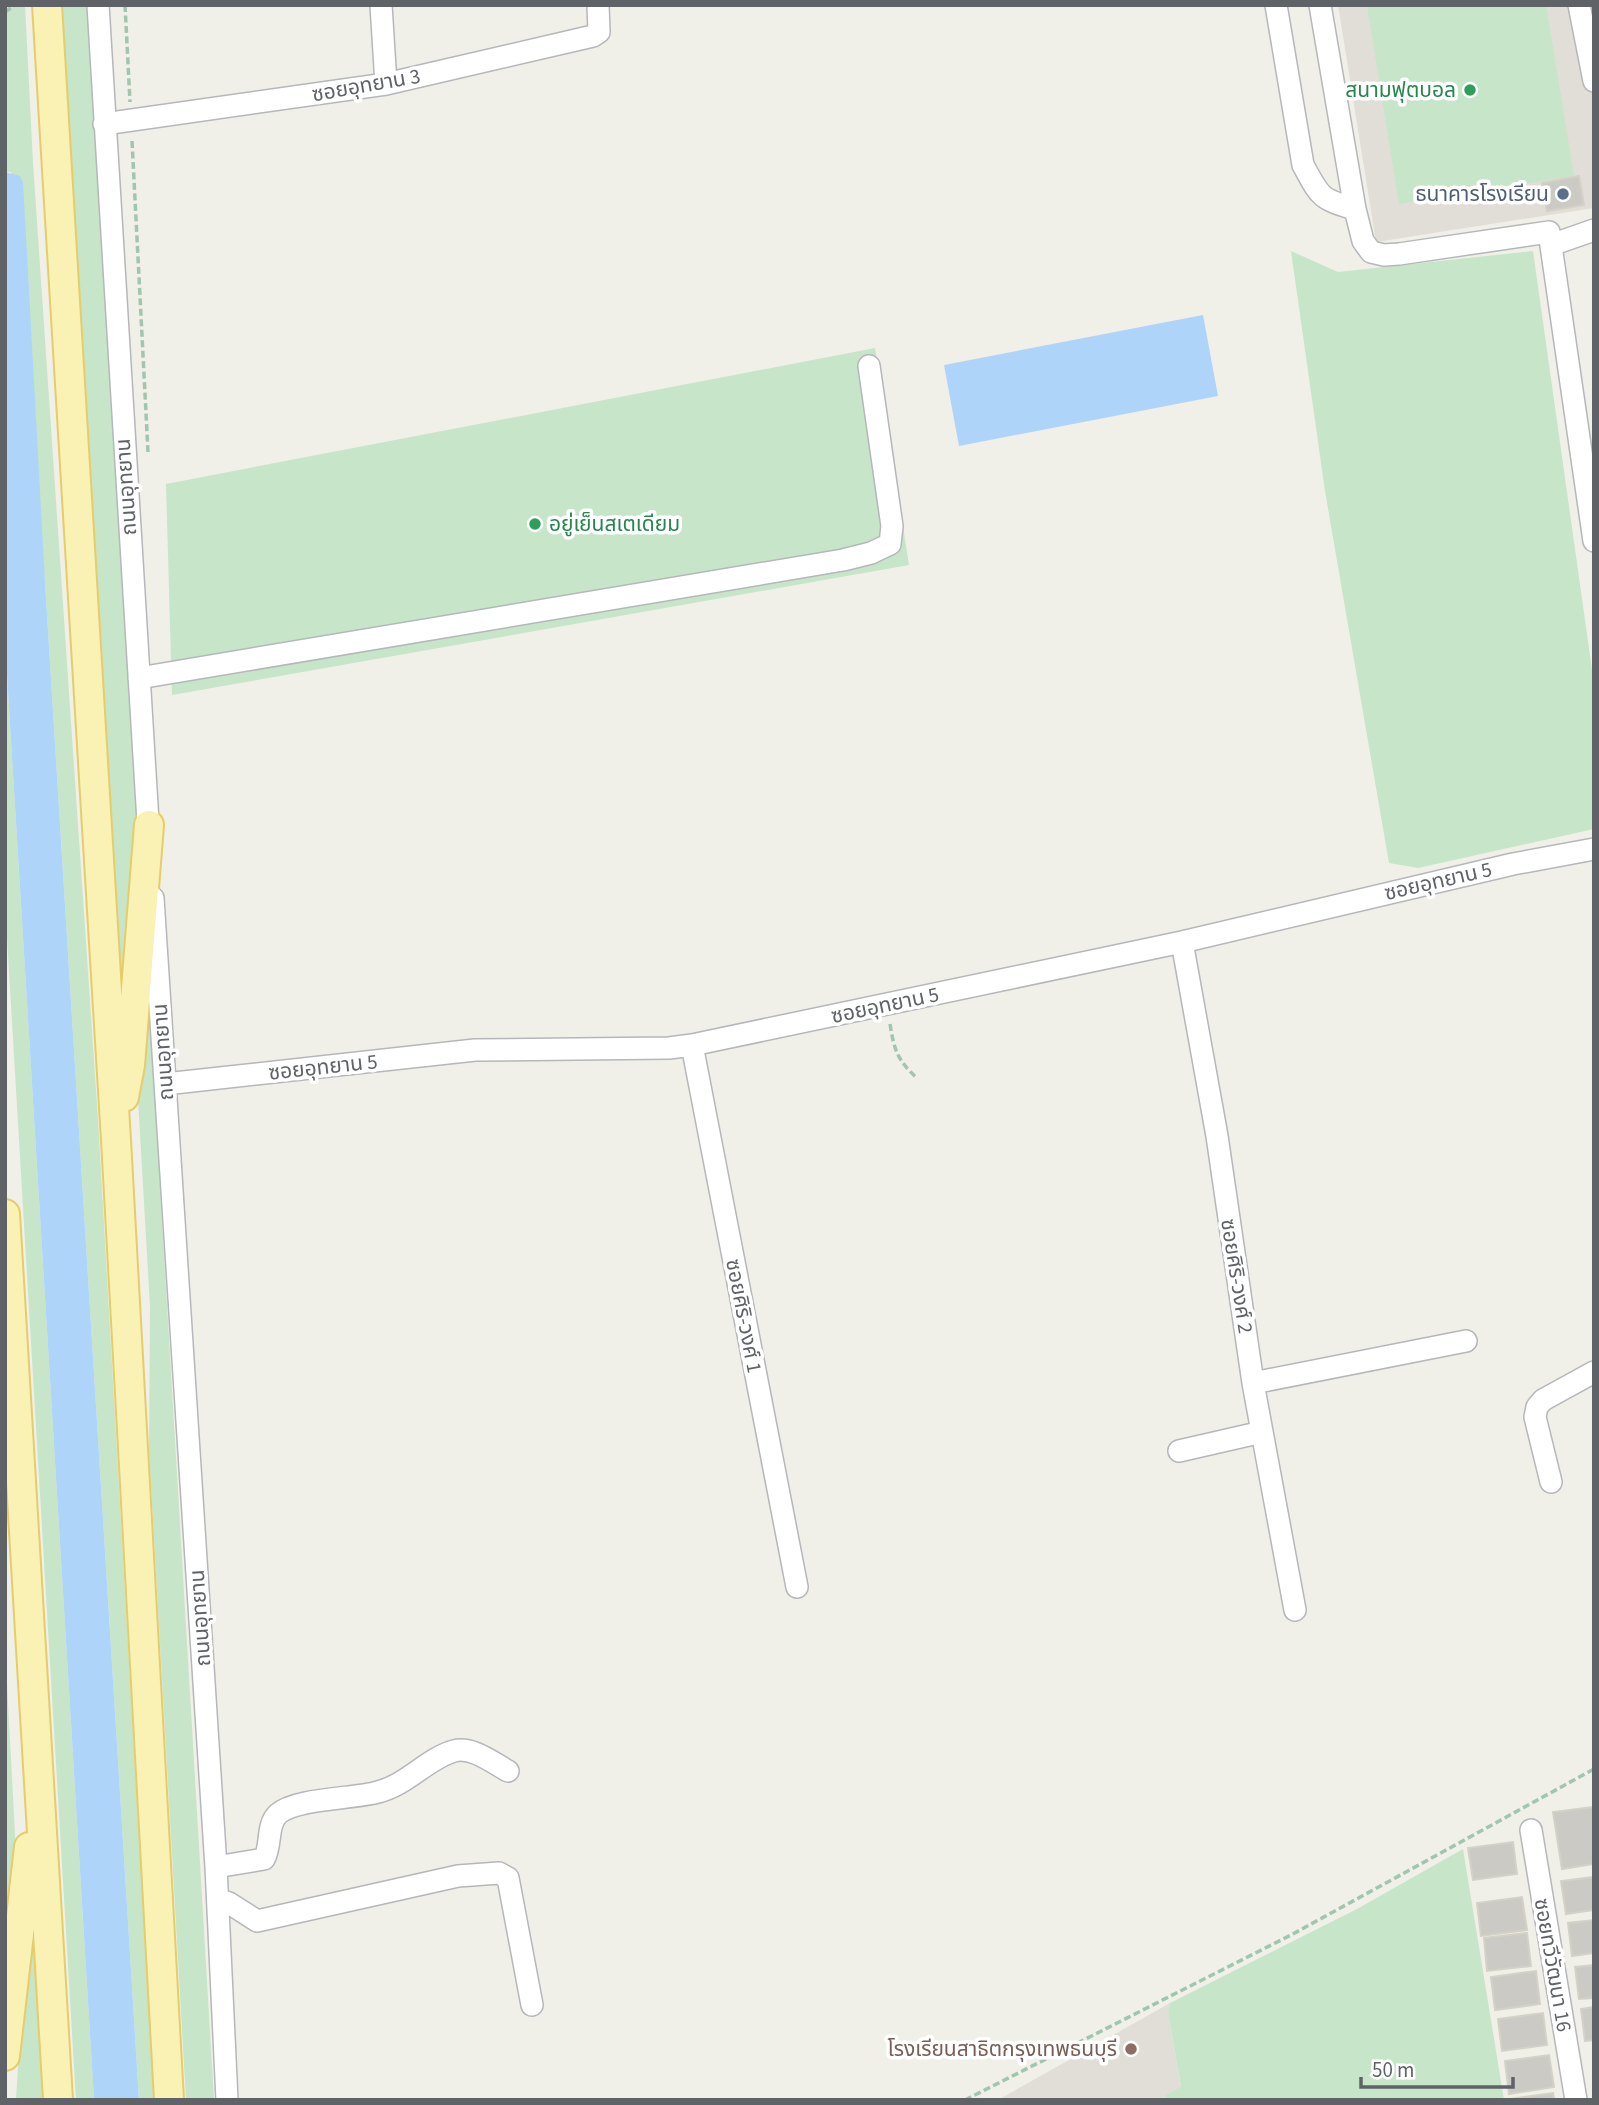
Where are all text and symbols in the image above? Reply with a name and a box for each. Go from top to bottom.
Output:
street label: ซอยอุทยาน 3 [309,61,423,109]
place label: สนามฟุตบอล [1345,75,1456,105]
marker: สนามฟุตบอล [1462,82,1478,98]
place label: ธนาคารโรงเรียน [1415,179,1549,209]
marker: ธนาคารโรงเรียน [1555,186,1571,202]
street label: ถนนอุทยาน [108,438,144,536]
place label: อยู่เย็นสเตเดียม [549,509,680,539]
marker: อยู่เย็นสเตเดียม [527,516,543,532]
street label: ซอยอุทยาน 5 [1381,854,1495,908]
street label: ซอยอุทยาน 5 [828,979,942,1031]
street label: ถนนอุทยาน [145,1003,181,1101]
street label: ซอยอุทยาน 5 [267,1046,379,1088]
street label: ซอยศิริ-วงศ์ 2 [1213,1217,1261,1335]
street label: ซอยศิริ-วงศ์ 1 [718,1256,770,1376]
street label: ถนนอุทยาน [182,1569,218,1667]
street label: ซอยทวีวัฒนา 16 [1526,1896,1580,2034]
place label: โรงเรียนสาธิตกรุงเทพธนบุรี [887,2034,1117,2064]
marker: โรงเรียนสาธิตกรุงเทพธนบุรี [1123,2041,1139,2057]
scale bar [1361,2046,1513,2090]
text: 50 m [1372,2055,1414,2085]

